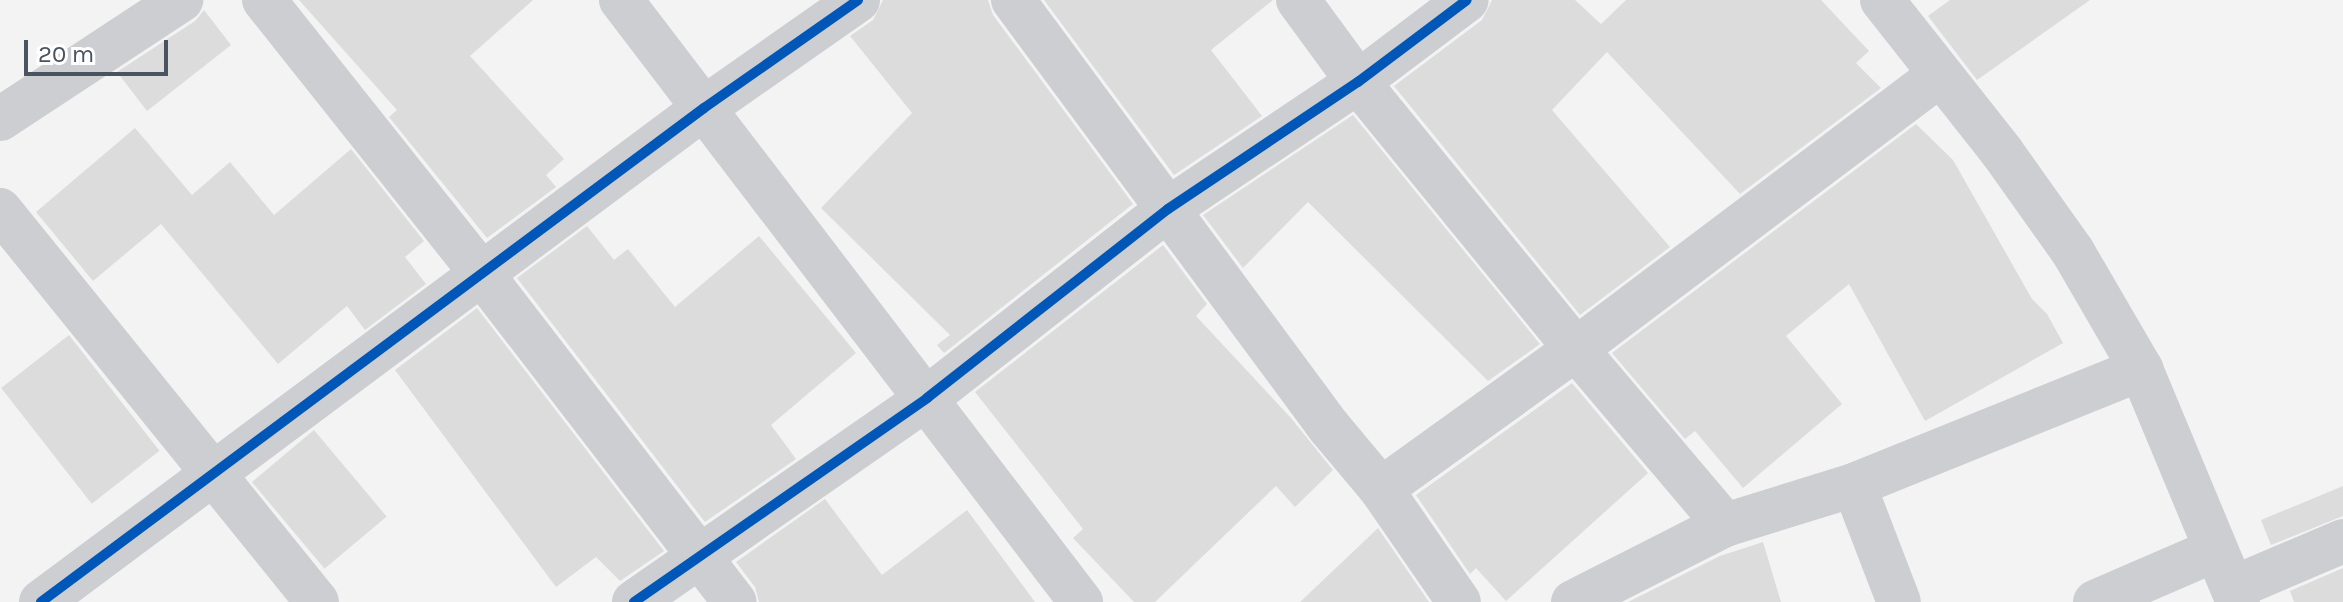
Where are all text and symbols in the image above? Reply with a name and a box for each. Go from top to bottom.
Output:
scale bar [28,24,172,74]
text: 20 m [38,40,94,68]

